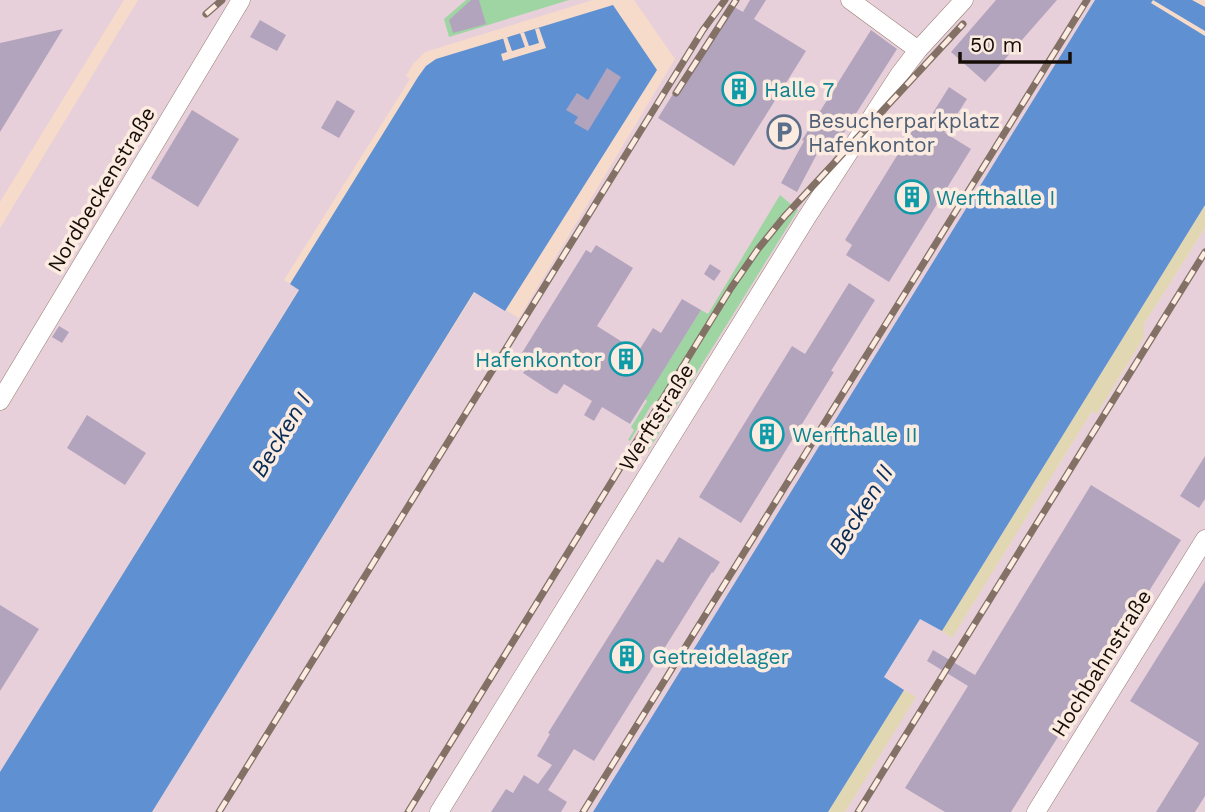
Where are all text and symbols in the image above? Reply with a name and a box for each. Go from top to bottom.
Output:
scale bar [960,21,1070,65]
text: 50 m [970,32,1022,57]
building icon: Halle 7 [720,70,758,108]
place label: Halle 7 [764,77,834,102]
street label: Nordbeckenstraße [42,102,160,276]
place label: Besucherparkplatz Hafenkontor [808,108,1000,157]
parking icon: Besucherparkplatz Hafenkontor [765,113,803,151]
building icon: Werfthalle I [893,178,931,216]
place label: Werfthalle I [936,185,1055,210]
building icon: Hafenkontor [607,340,645,378]
place label: Hafenkontor [475,347,602,372]
street label: Werftstraße [613,359,699,475]
water label: Becken I [245,388,317,482]
building icon: Werfthalle II [748,415,786,453]
place label: Werfthalle II [792,422,918,447]
water label: Becken II [823,460,899,560]
street label: Hochbahnstraße [1046,585,1156,741]
building icon: Getreidelager [608,637,646,675]
place label: Getreidelager [652,644,790,669]

